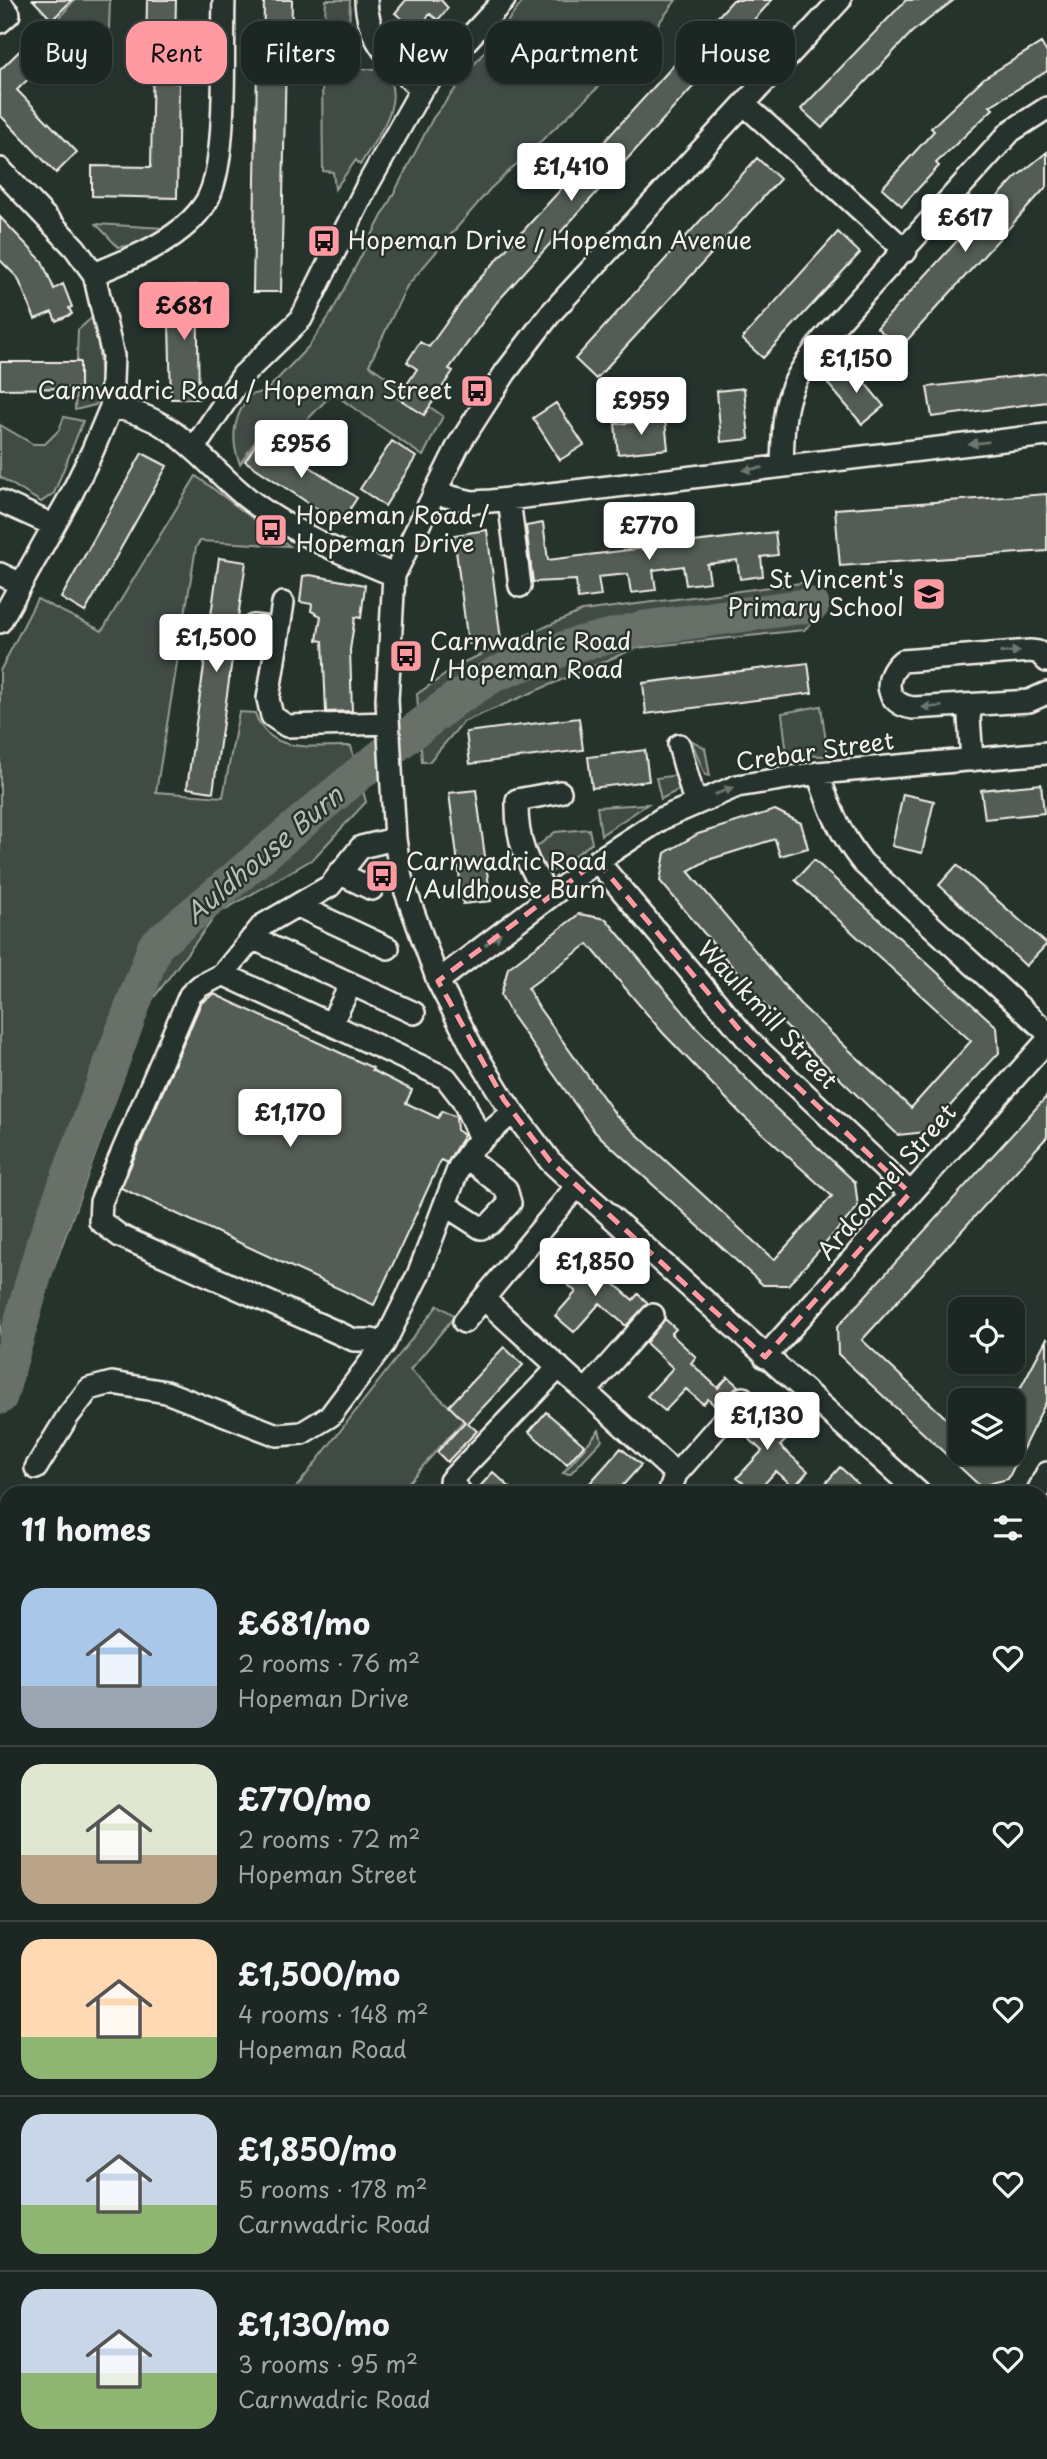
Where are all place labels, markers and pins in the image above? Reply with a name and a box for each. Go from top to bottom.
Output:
pin: £1,410 [514,144,628,203]
pin: £617 [924,194,1006,254]
place label: Hopeman Drive / Hopeman Avenue [348,221,752,257]
bus stop icon: Hopeman Drive / Hopeman Avenue [305,222,343,260]
pin: £681 [143,282,225,342]
pin: £1,150 [799,336,913,395]
place label: Carnwadric Road / Hopeman Street [38,371,452,407]
bus stop icon: Carnwadric Road / Hopeman Street [458,372,496,410]
pin: £959 [600,378,682,437]
pin: £956 [260,420,342,480]
place label: Hopeman Road / Hopeman Drive [296,496,489,560]
pin: £770 [608,503,690,562]
bus stop icon: Hopeman Road / Hopeman Drive [252,511,290,549]
place label: St Vincent's Primary School [727,560,904,624]
school or university icon: St Vincent's Primary School [910,575,948,613]
pin: £1,500 [159,614,273,674]
place label: Carnwadric Road / Hopeman Road [430,622,631,686]
bus stop icon: Carnwadric Road / Hopeman Road [387,637,425,675]
place label: Carnwadric Road / Auldhouse Burn [406,842,607,906]
bus stop icon: Carnwadric Road / Auldhouse Burn [363,857,401,895]
pin: £1,170 [233,1090,347,1149]
pin: £1,850 [538,1238,652,1298]
pin: £1,130 [710,1392,824,1452]

